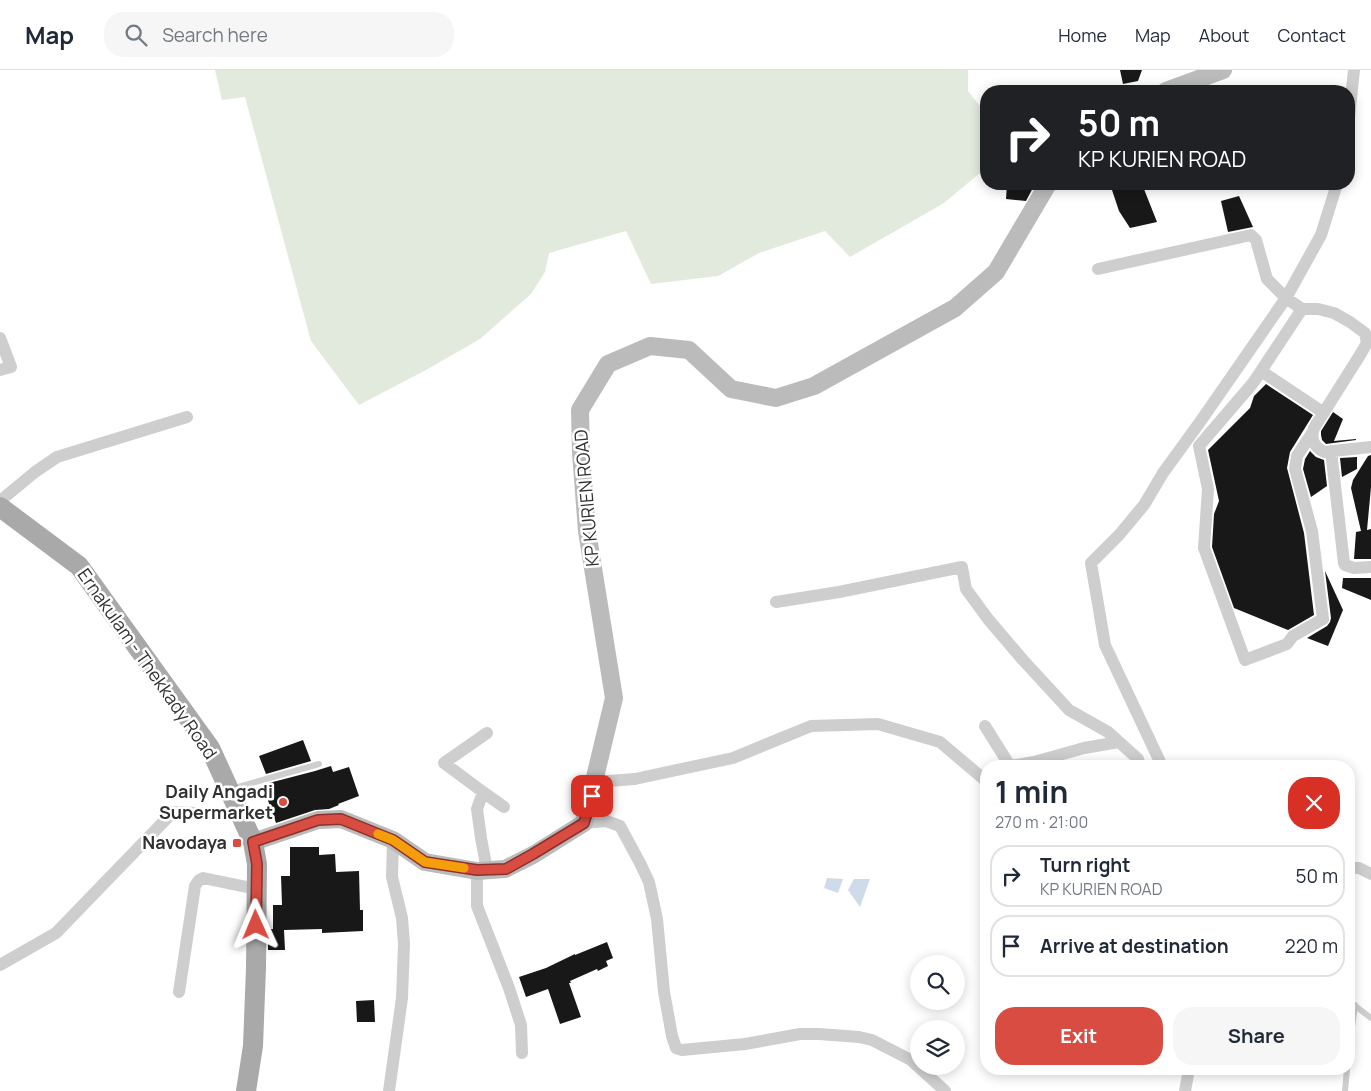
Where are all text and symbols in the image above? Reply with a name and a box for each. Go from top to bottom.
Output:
search box [104,12,454,57]
text: Map [25,18,74,51]
icon: search [122,21,150,49]
text: Search here [162,22,268,48]
text: Home [1058,23,1107,47]
text: Map [1135,23,1171,47]
text: About [1199,23,1249,47]
text: Contact [1277,23,1346,47]
text: 50 m [1078,99,1160,147]
icon: right [995,105,1060,170]
text: KP KURIEN ROAD [1078,144,1246,174]
street label: KP KURIEN ROAD [568,428,604,568]
street label: Ernakulam - Thekkady Road [73,563,223,763]
text: 1 min [995,771,1068,812]
pin [571,775,613,817]
button: close [1288,777,1340,829]
place label: Daily Angadi Supermarket [159,779,273,824]
icon: arrive [578,782,606,810]
marker: Daily Angadi Supermarket [277,796,289,808]
text: 270 m · 21:00 [995,811,1088,833]
place label: Navodaya [142,830,227,854]
marker: Navodaya [231,837,243,849]
text: Turn right [1040,852,1130,878]
icon: right [997,862,1025,890]
text: 50 m [1296,863,1338,889]
text: KP KURIEN ROAD [1040,878,1162,900]
position arrow [229,898,281,950]
icon: arrive [997,932,1025,960]
text: Arrive at destination [1040,933,1229,959]
text: 220 m [1285,933,1338,959]
map controls [910,955,965,1075]
button: search [910,955,965,1010]
button: Exit [995,1007,1163,1065]
button: Share [1173,1007,1340,1065]
button: layers [910,1020,965,1075]

